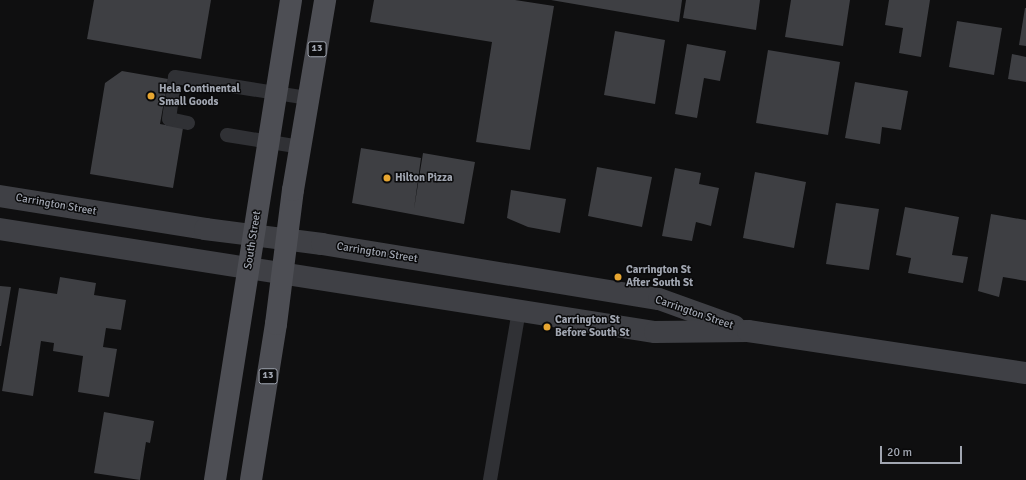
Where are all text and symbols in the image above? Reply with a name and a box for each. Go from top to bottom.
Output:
road number: 13 [307,41,327,57]
place label: Hela Continental Small Goods [159,83,240,109]
marker: Hela Continental Small Goods [146,91,156,101]
place label: Hilton Pizza [395,171,453,185]
marker: Hilton Pizza [382,173,392,183]
street label: Carrington Street [15,191,97,219]
street label: South Street [242,210,264,270]
street label: Carrington Street [336,240,418,266]
place label: Carrington St After South St [626,264,693,290]
marker: Carrington St After South St [613,272,623,282]
street label: Carrington Street [653,293,735,333]
place label: Carrington St Before South St [555,314,630,340]
marker: Carrington St Before South St [542,322,552,332]
road number: 13 [258,368,278,384]
scale bar [882,438,964,464]
text: 20 m [887,445,912,460]

